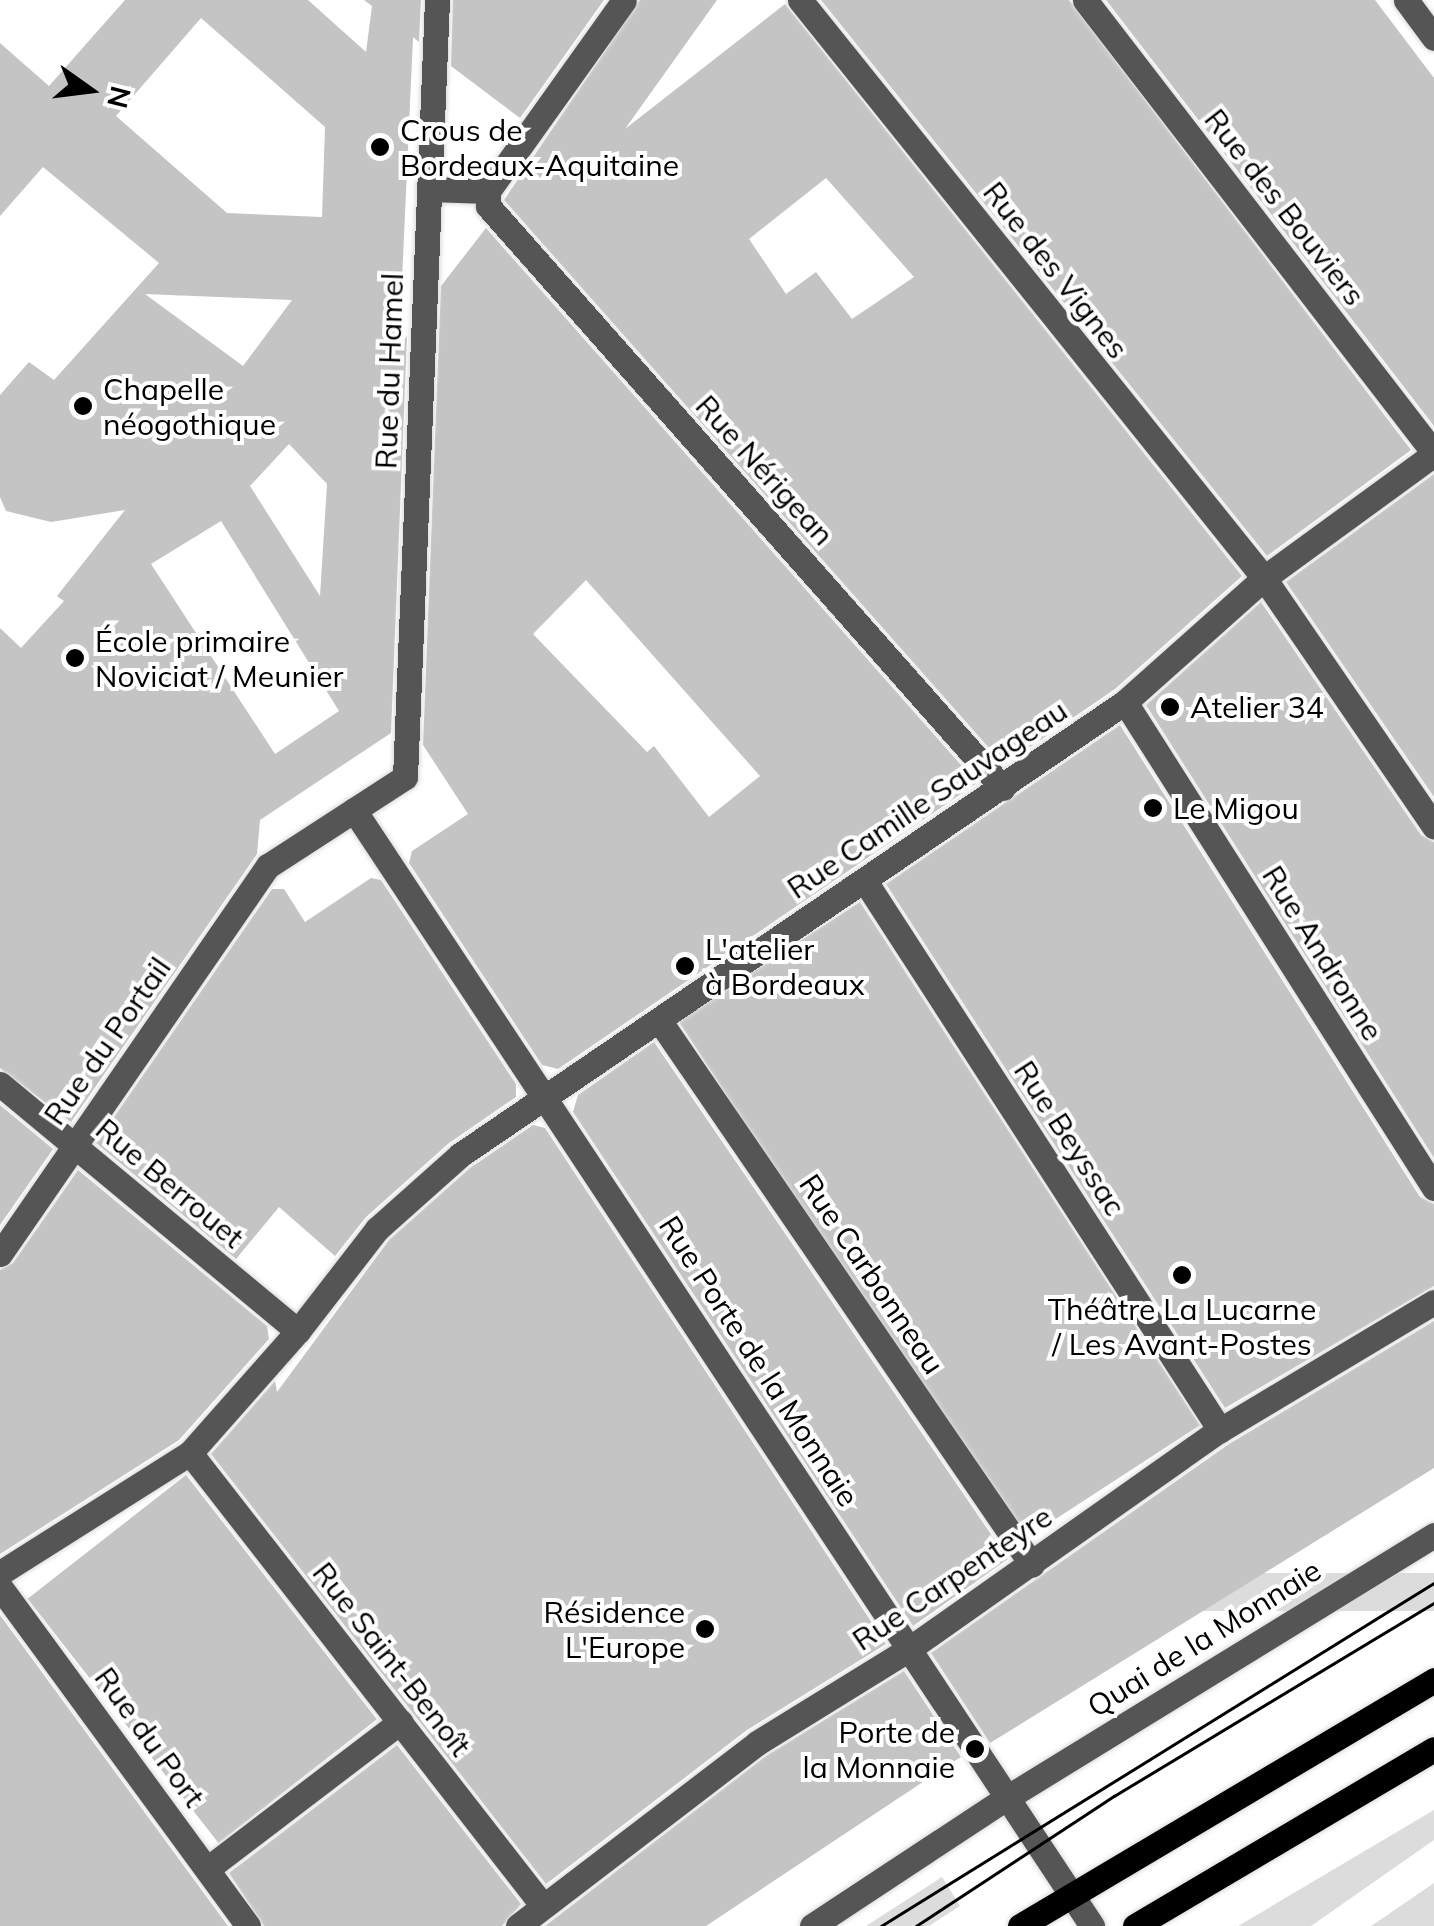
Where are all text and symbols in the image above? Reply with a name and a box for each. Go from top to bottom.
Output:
north arrow [40,40,140,140]
text: N [100,83,139,112]
street label: Rue des Bouviers [1197,102,1373,312]
place label: Crous de Bordeaux-Aquitaine [400,112,679,182]
marker: Crous de Bordeaux-Aquitaine [369,136,391,158]
street label: Rue des Vignes [976,175,1136,365]
street label: Rue du Hamel [368,272,410,470]
place label: Chapelle néogothique [103,371,276,442]
street label: Rue Nérigean [688,388,842,552]
marker: Chapelle néogothique [72,395,94,417]
place label: École primaire Noviciat / Meunier [95,623,343,694]
marker: École primaire Noviciat / Meunier [64,647,86,669]
place label: Atelier 34 [1190,689,1324,725]
street label: Rue Camille Sauvageau [780,692,1074,906]
marker: Atelier 34 [1159,696,1181,718]
place label: Le Migou [1173,790,1299,826]
marker: Le Migou [1142,797,1164,819]
street label: Rue Andronne [1255,859,1391,1047]
place label: L'atelier à Bordeaux [705,931,865,1002]
street label: Rue du Portail [36,950,178,1132]
marker: L'atelier à Bordeaux [674,955,696,977]
street label: Rue Beyssac [1007,1054,1133,1222]
street label: Rue Berrouet [89,1111,251,1255]
street label: Rue Carbonneau [792,1167,952,1381]
street label: Rue Porte de la Monnaie [652,1209,866,1513]
marker: Théâtre La Lucarne / Les Avant-Postes [1171,1264,1193,1286]
place label: Théâtre La Lucarne / Les Avant-Postes [1048,1291,1316,1362]
street label: Rue Carpenteyre [846,1498,1058,1658]
street label: Quai de la Monnaie [1081,1552,1327,1724]
street label: Rue Saint-Benoît [305,1555,479,1763]
place label: Résidence L'Europe [543,1594,685,1664]
marker: Résidence L'Europe [694,1618,716,1640]
street label: Rue du Port [87,1660,213,1814]
place label: Porte de la Monnaie [803,1714,955,1784]
marker: Porte de la Monnaie [964,1738,986,1760]

